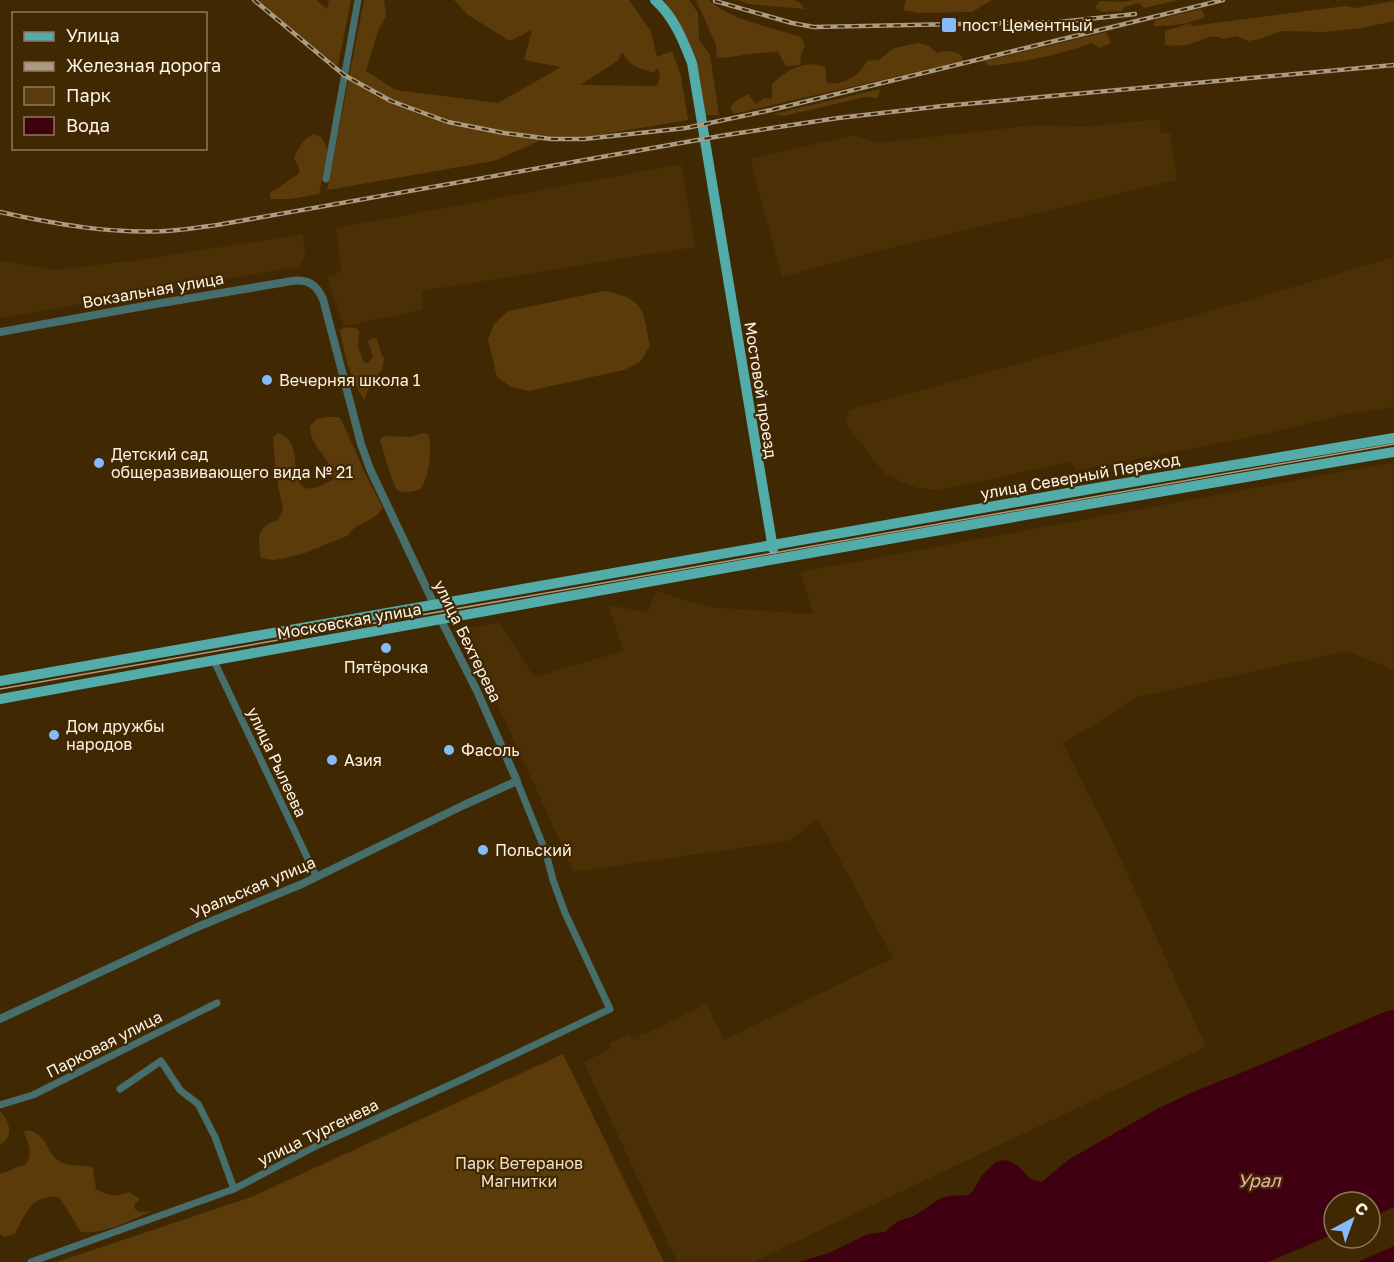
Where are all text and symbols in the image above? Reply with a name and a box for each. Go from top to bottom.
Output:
legend [12,12,207,150]
place label: пост Цементный [962,15,1093,35]
marker: пост Цементный [940,16,958,34]
text: Улица [66,24,120,46]
text: Железная дорога [66,54,221,76]
text: Парк [66,84,111,106]
text: Вода [66,114,110,136]
street label: Вокзальная улица [81,268,225,312]
street label: Мостовой проезд [740,320,782,460]
place label: Вечерняя школа 1 [279,370,421,390]
marker: Вечерняя школа 1 [260,373,274,387]
place label: Детский сад общеразвивающего вида № 21 [111,444,353,482]
street label: улица Северный Переход [979,449,1182,503]
marker: Детский сад общеразвивающего вида № 21 [92,456,106,470]
street label: улица Бехтерева [430,577,506,705]
street label: Московская улица [275,598,423,644]
marker: Пятёрочка [379,641,393,655]
place label: Пятёрочка [344,657,428,677]
street label: улица Рылеева [243,704,311,820]
place label: Дом дружбы народов [66,716,165,754]
marker: Дом дружбы народов [47,728,61,742]
place label: Фасоль [461,740,520,760]
marker: Фасоль [442,743,456,757]
place label: Азия [344,750,382,770]
marker: Азия [325,753,339,767]
place label: Польский [495,840,572,860]
marker: Польский [476,843,490,857]
street label: Уральская улица [188,852,318,922]
street label: Парковая улица [43,1006,165,1082]
street label: улица Тургенева [254,1094,382,1170]
park label: Парк Ветеранов Магнитки [455,1153,583,1191]
water label: Урал [1237,1169,1282,1191]
north arrow [1322,1190,1382,1250]
text: С [1351,1197,1373,1220]

